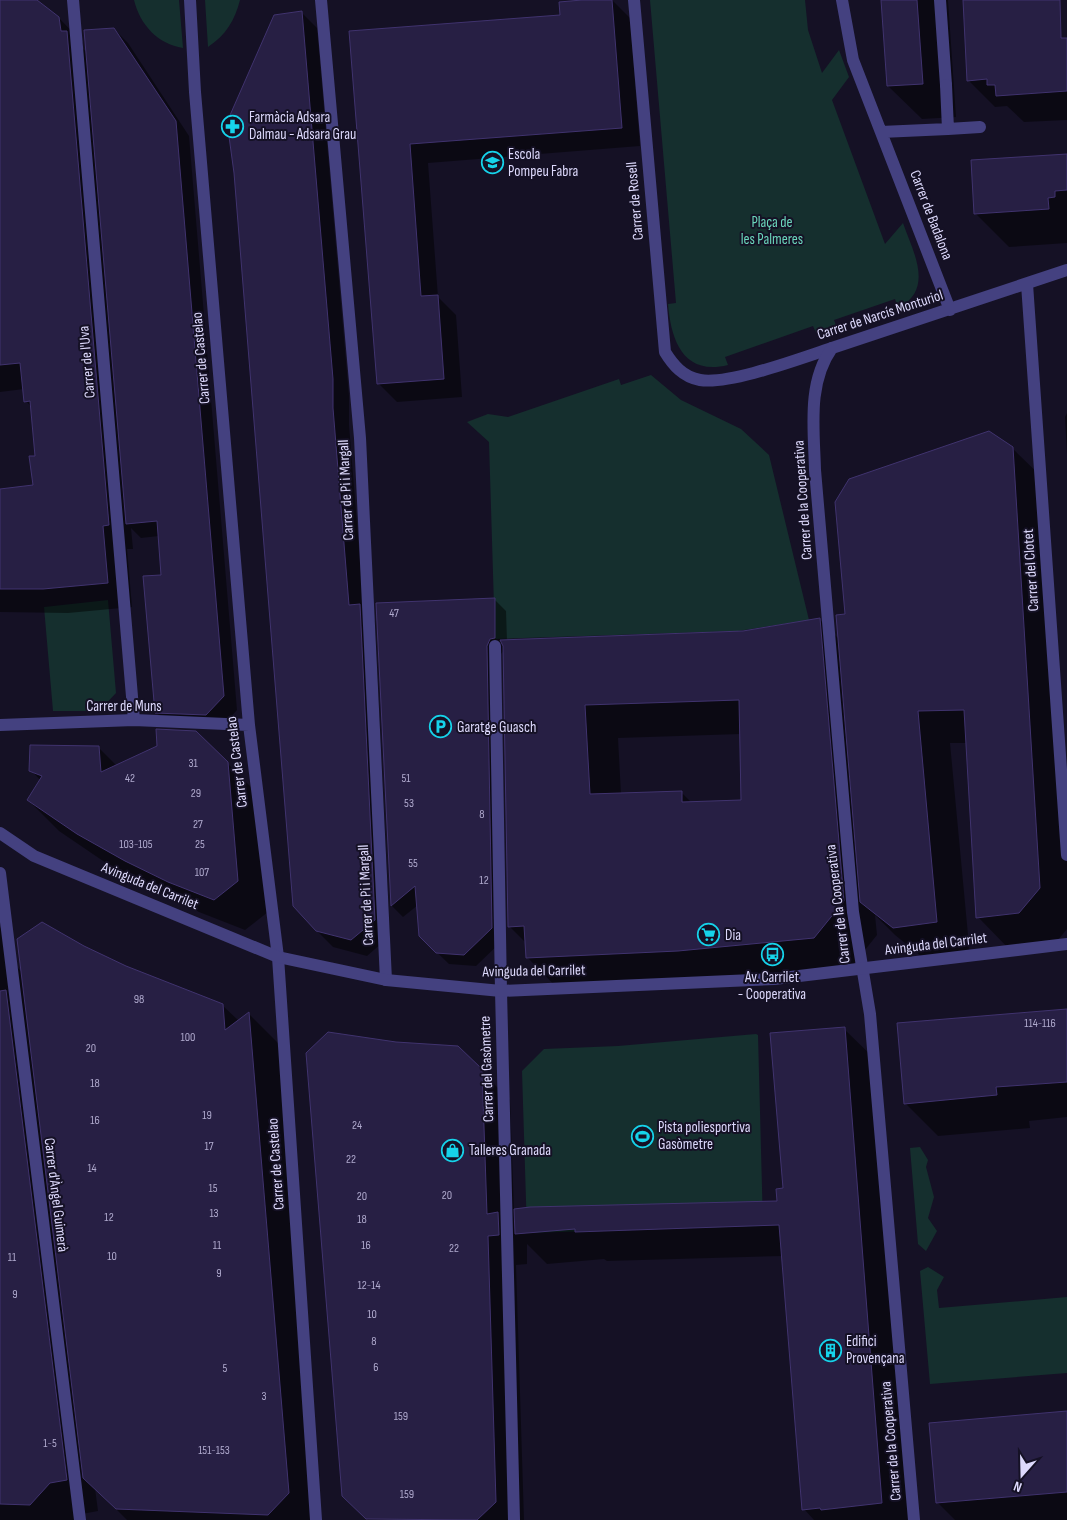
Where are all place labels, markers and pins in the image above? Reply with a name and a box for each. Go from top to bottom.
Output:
place label: Farmàcia Adsara Dalmau - Adsara Grau [249,108,356,144]
pharmacy icon: Farmàcia Adsara Dalmau - Adsara Grau [221,114,245,138]
place label: Escola Pompeu Fabra [508,145,579,181]
school or university icon: Escola Pompeu Fabra [480,151,504,175]
parking icon: Garatge Guasch [429,715,453,739]
place label: Garatge Guasch [457,718,536,737]
supermarket icon: Dia [697,923,721,947]
place label: Dia [725,926,741,945]
bus stop icon: Av. Carrilet - Cooperativa [760,942,784,966]
place label: Av. Carrilet - Cooperativa [738,968,806,1004]
place label: Pista poliesportiva Gasòmetre [658,1118,751,1154]
sports icon: Pista poliesportiva Gasòmetre [630,1124,654,1148]
shop icon: Talleres Granada [441,1138,465,1162]
place label: Talleres Granada [469,1141,551,1160]
place label: Edifici Provençana [846,1332,905,1368]
building icon: Edifici Provençana [818,1338,842,1362]

